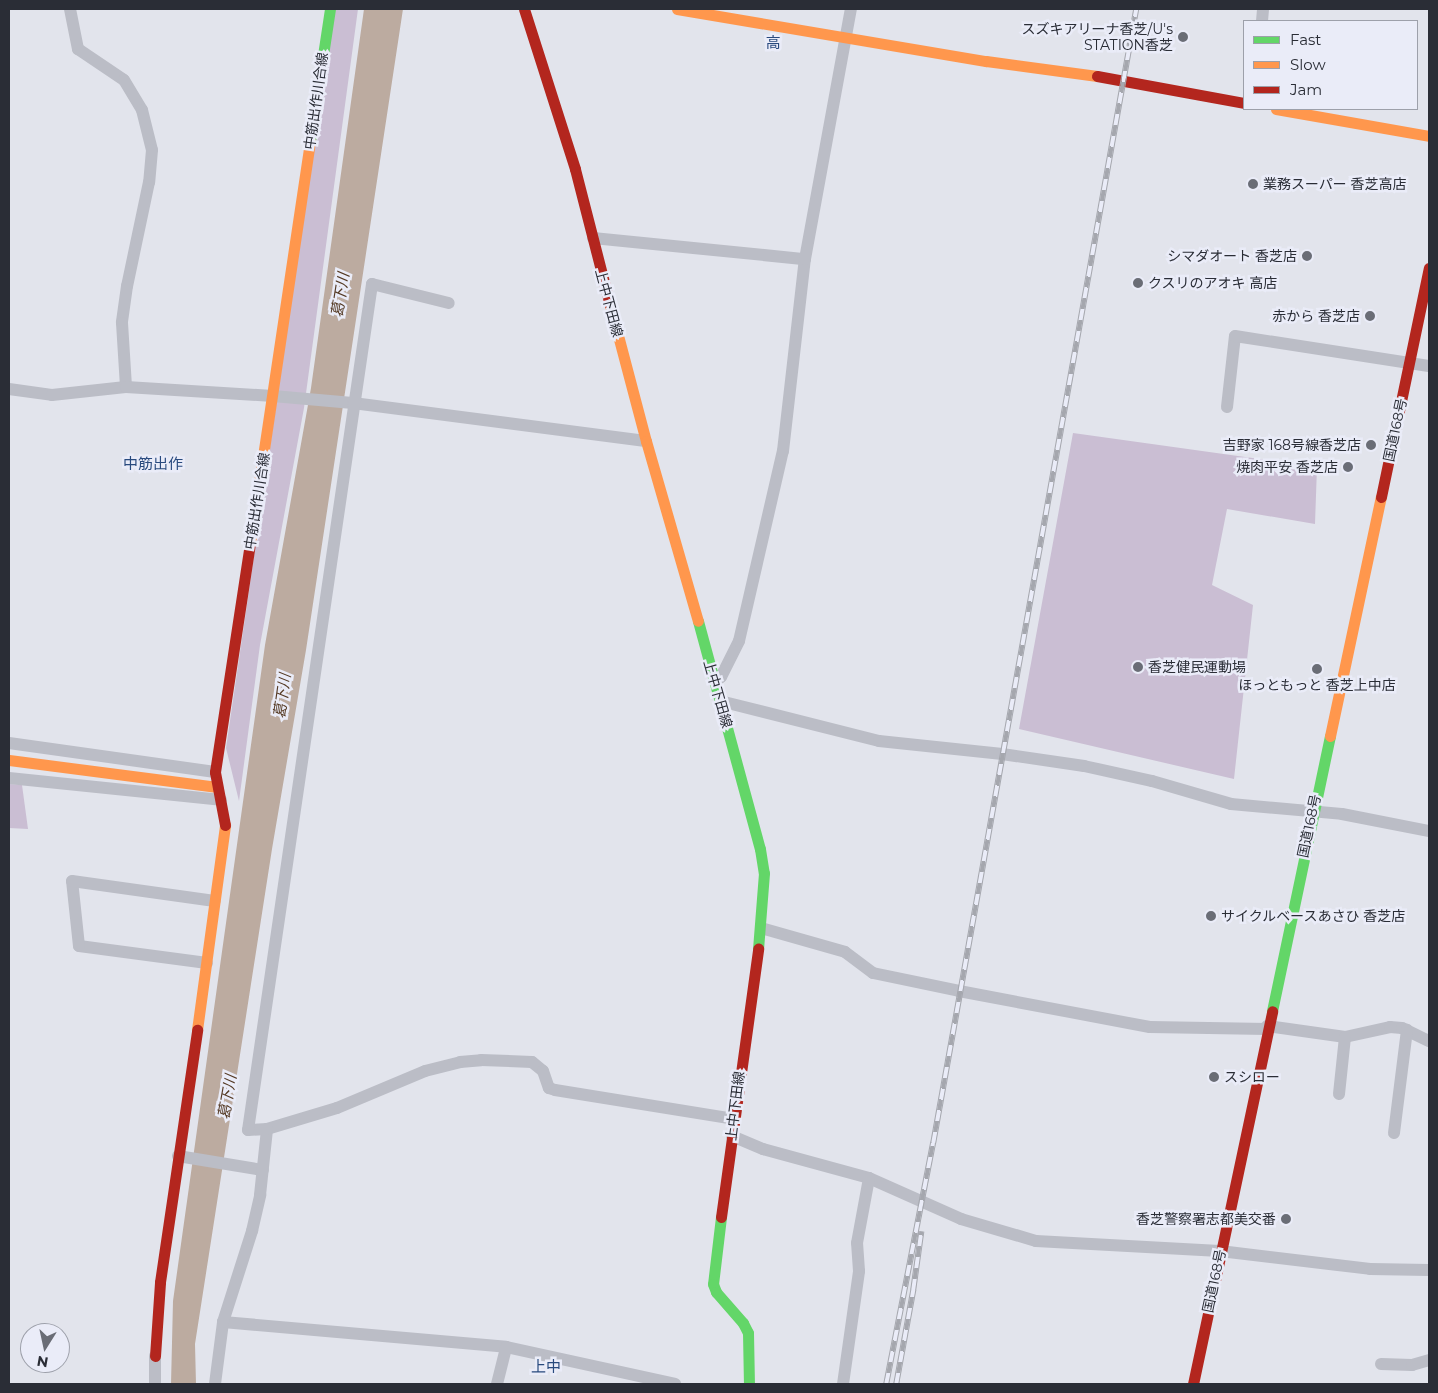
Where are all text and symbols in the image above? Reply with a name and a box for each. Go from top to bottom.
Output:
legend [1243,20,1418,110]
place label: スズキアリーナ香芝/U's STATION香芝 [1022,21,1173,54]
text: Fast [1290,30,1321,49]
marker: スズキアリーナ香芝/U's STATION香芝 [1177,31,1189,43]
district label: 高 [766,34,780,52]
street label: 中筋出作川合線 [301,51,331,151]
text: Slow [1290,55,1326,74]
text: Jam [1290,80,1322,99]
place label: 業務スーパー 香芝高店 [1263,176,1407,192]
marker: 業務スーパー 香芝高店 [1247,178,1259,190]
place label: シマダオート 香芝店 [1167,248,1297,264]
marker: シマダオート 香芝店 [1301,250,1313,262]
street label: 上中下田線 [592,267,626,339]
water label: 葛下川 [328,271,352,319]
place label: クスリのアオキ 高店 [1148,275,1278,291]
marker: クスリのアオキ 高店 [1132,277,1144,289]
place label: 赤から 香芝店 [1272,308,1360,324]
marker: 赤から 香芝店 [1364,310,1376,322]
street label: 国道168号 [1380,397,1410,463]
place label: 吉野家 168号線香芝店 [1223,437,1361,453]
marker: 吉野家 168号線香芝店 [1365,439,1377,451]
street label: 中筋出作川合線 [241,451,273,551]
district label: 中筋出作 [123,455,183,473]
place label: 焼肉平安 香芝店 [1236,459,1338,475]
marker: 焼肉平安 香芝店 [1342,461,1354,473]
street label: 上中下田線 [700,658,736,730]
place label: 香芝健民運動場 [1148,659,1246,675]
marker: 香芝健民運動場 [1132,661,1144,673]
marker: ほっともっと 香芝上中店 [1311,663,1323,675]
water label: 葛下川 [270,672,294,720]
place label: ほっともっと 香芝上中店 [1238,677,1396,693]
street label: 国道168号 [1294,793,1324,859]
place label: サイクルベースあさひ 香芝店 [1221,908,1407,924]
marker: サイクルベースあさひ 香芝店 [1205,910,1217,922]
place label: スシロー [1224,1069,1280,1085]
street label: 上中下田線 [722,1070,748,1142]
marker: スシロー [1208,1071,1220,1083]
water label: 葛下川 [214,1073,240,1121]
place label: 香芝警察署志都美交番 [1136,1211,1276,1227]
marker: 香芝警察署志都美交番 [1280,1213,1292,1225]
street label: 国道168号 [1199,1248,1229,1314]
north arrow [20,1323,70,1373]
text: N [35,1352,50,1372]
district label: 上中 [531,1358,561,1376]

